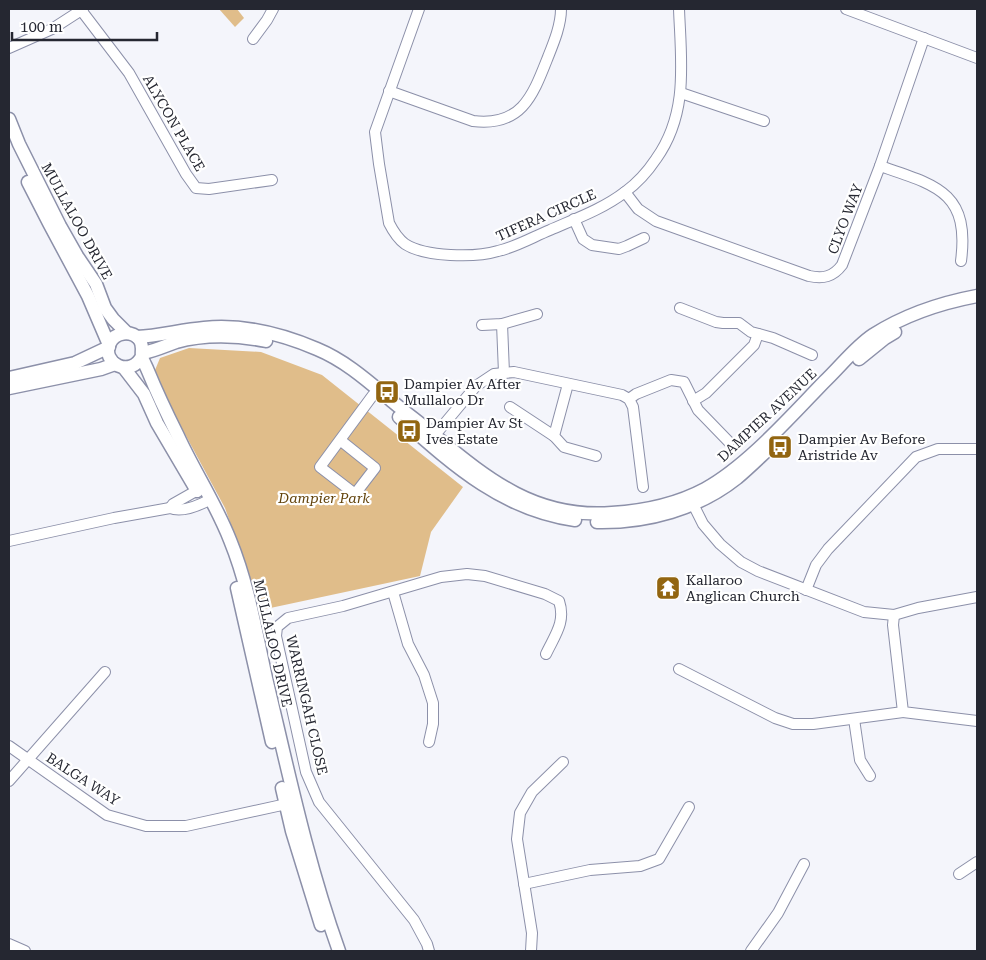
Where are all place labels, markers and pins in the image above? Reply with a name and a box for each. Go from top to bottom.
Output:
place label: Dampier Av After Mullaloo Dr [404,376,521,408]
bus stop icon: Dampier Av After Mullaloo Dr [374,379,400,405]
place label: Dampier Av St Ives Estate [426,415,523,447]
bus stop icon: Dampier Av St Ives Estate [396,418,422,444]
place label: Dampier Av Before Aristride Av [798,431,925,463]
bus stop icon: Dampier Av Before Aristride Av [767,434,793,460]
place label: Kallaroo Anglican Church [686,572,800,604]
temple icon: Kallaroo Anglican Church [655,575,681,601]

